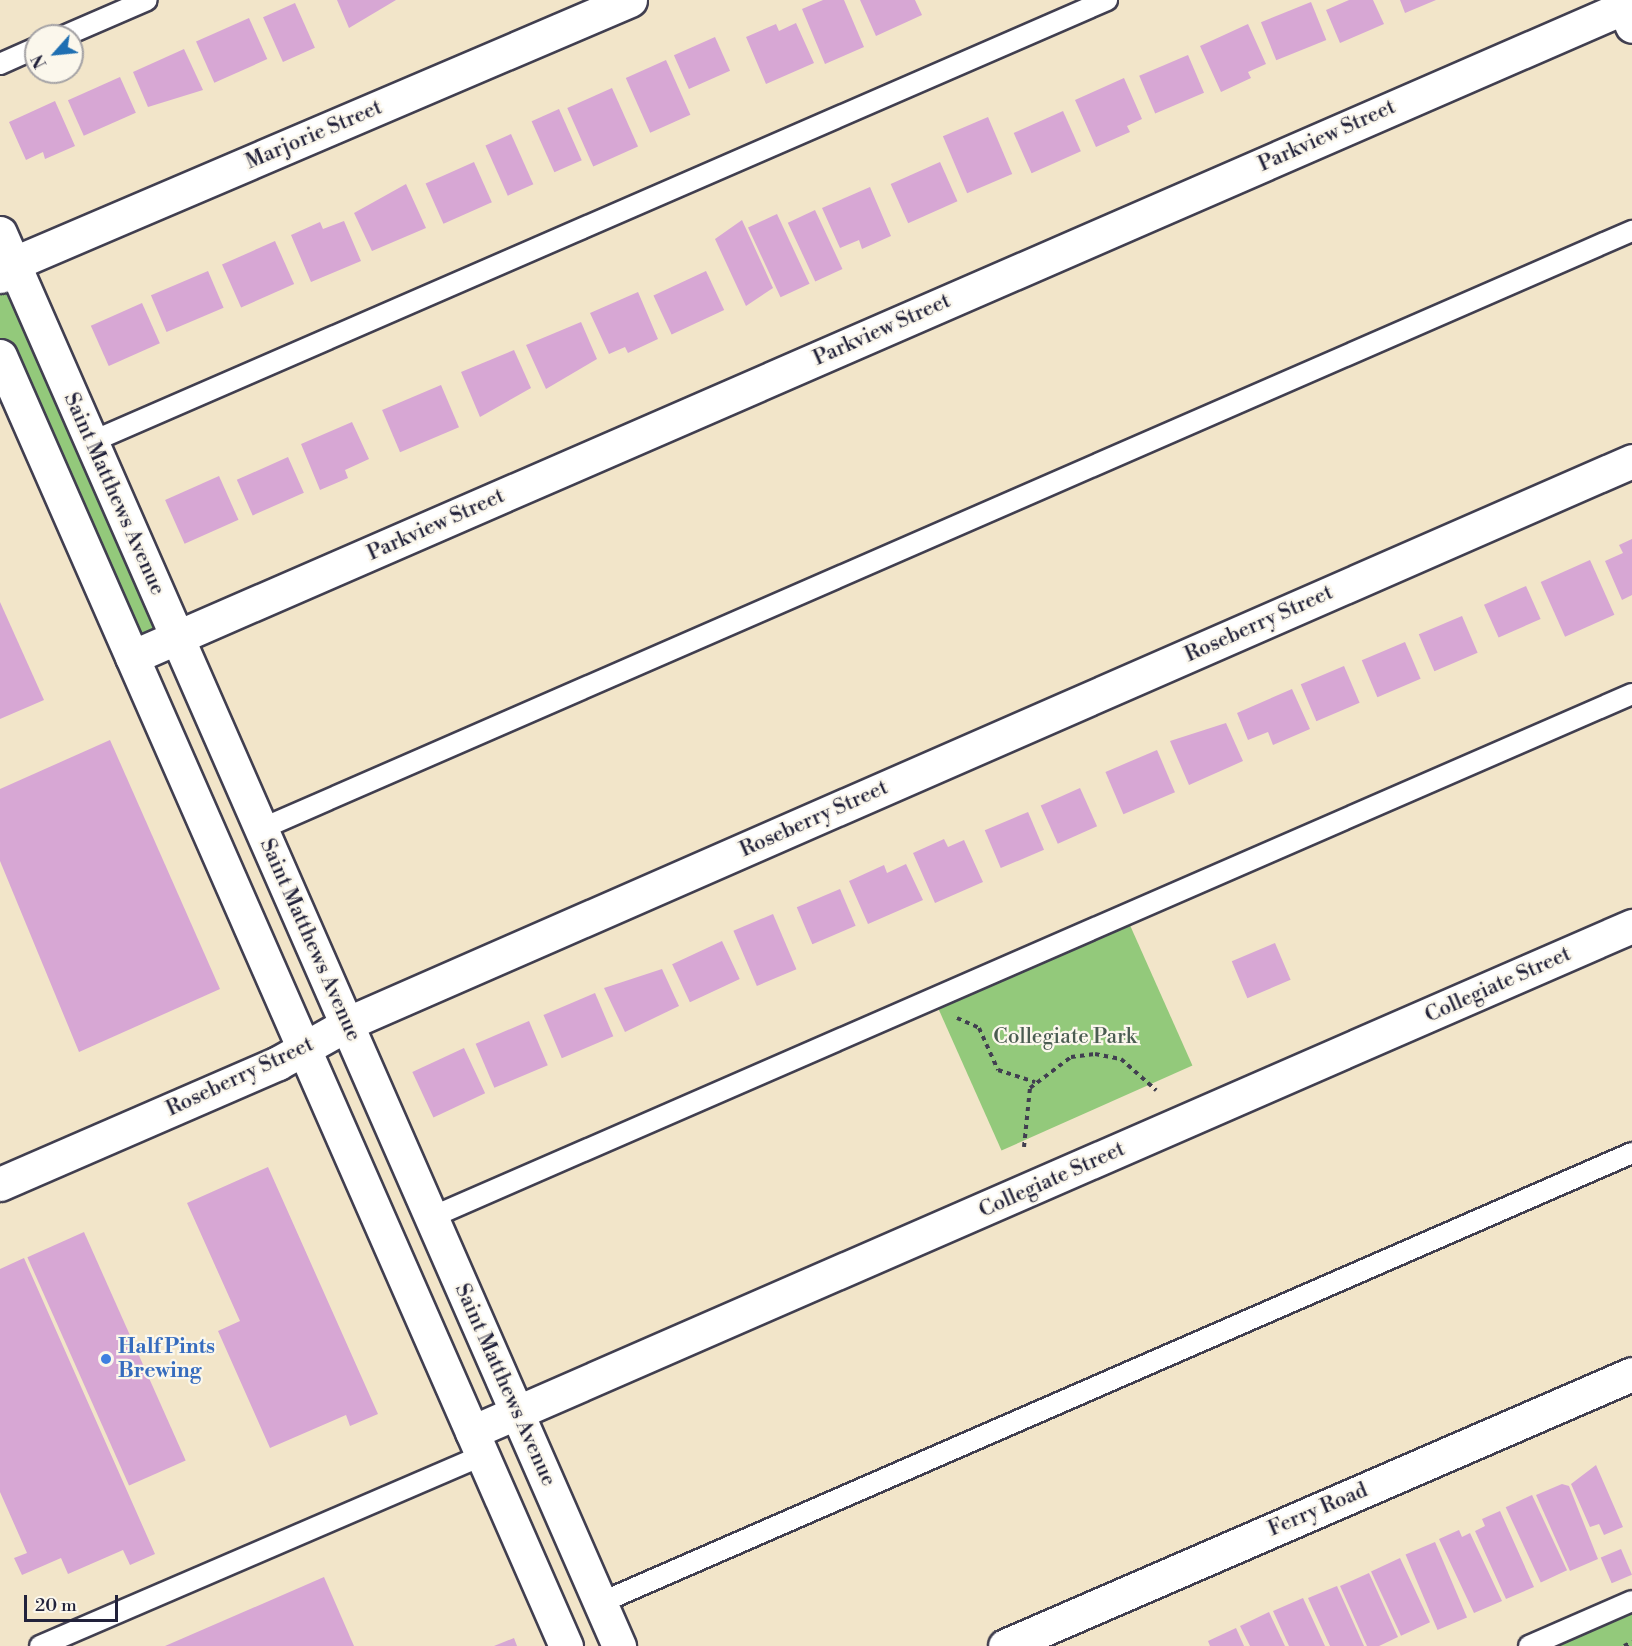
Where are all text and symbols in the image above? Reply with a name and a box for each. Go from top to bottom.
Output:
north arrow [24,24,84,84]
text: N [28,51,52,71]
street label: Marjorie Street [242,95,386,175]
street label: Parkview Street [1255,95,1399,177]
street label: Parkview Street [810,289,954,371]
street label: Saint Matthews Avenue [58,389,170,599]
street label: Parkview Street [364,484,508,566]
street label: Roseberry Street [1181,580,1337,668]
street label: Roseberry Street [736,775,892,863]
street label: Saint Matthews Avenue [254,835,366,1045]
street label: Collegiate Street [1421,942,1575,1028]
park label: Collegiate Park [993,1024,1137,1050]
street label: Roseberry Street [162,1032,318,1122]
street label: Collegiate Street [975,1137,1129,1223]
street label: Saint Matthews Avenue [449,1280,561,1490]
place label: Half Pints Brewing [118,1334,215,1384]
marker: Half Pints Brewing [99,1352,113,1366]
street label: Ferry Road [1264,1478,1372,1542]
scale bar [27,1583,122,1621]
text: 20 m [35,1594,77,1617]

